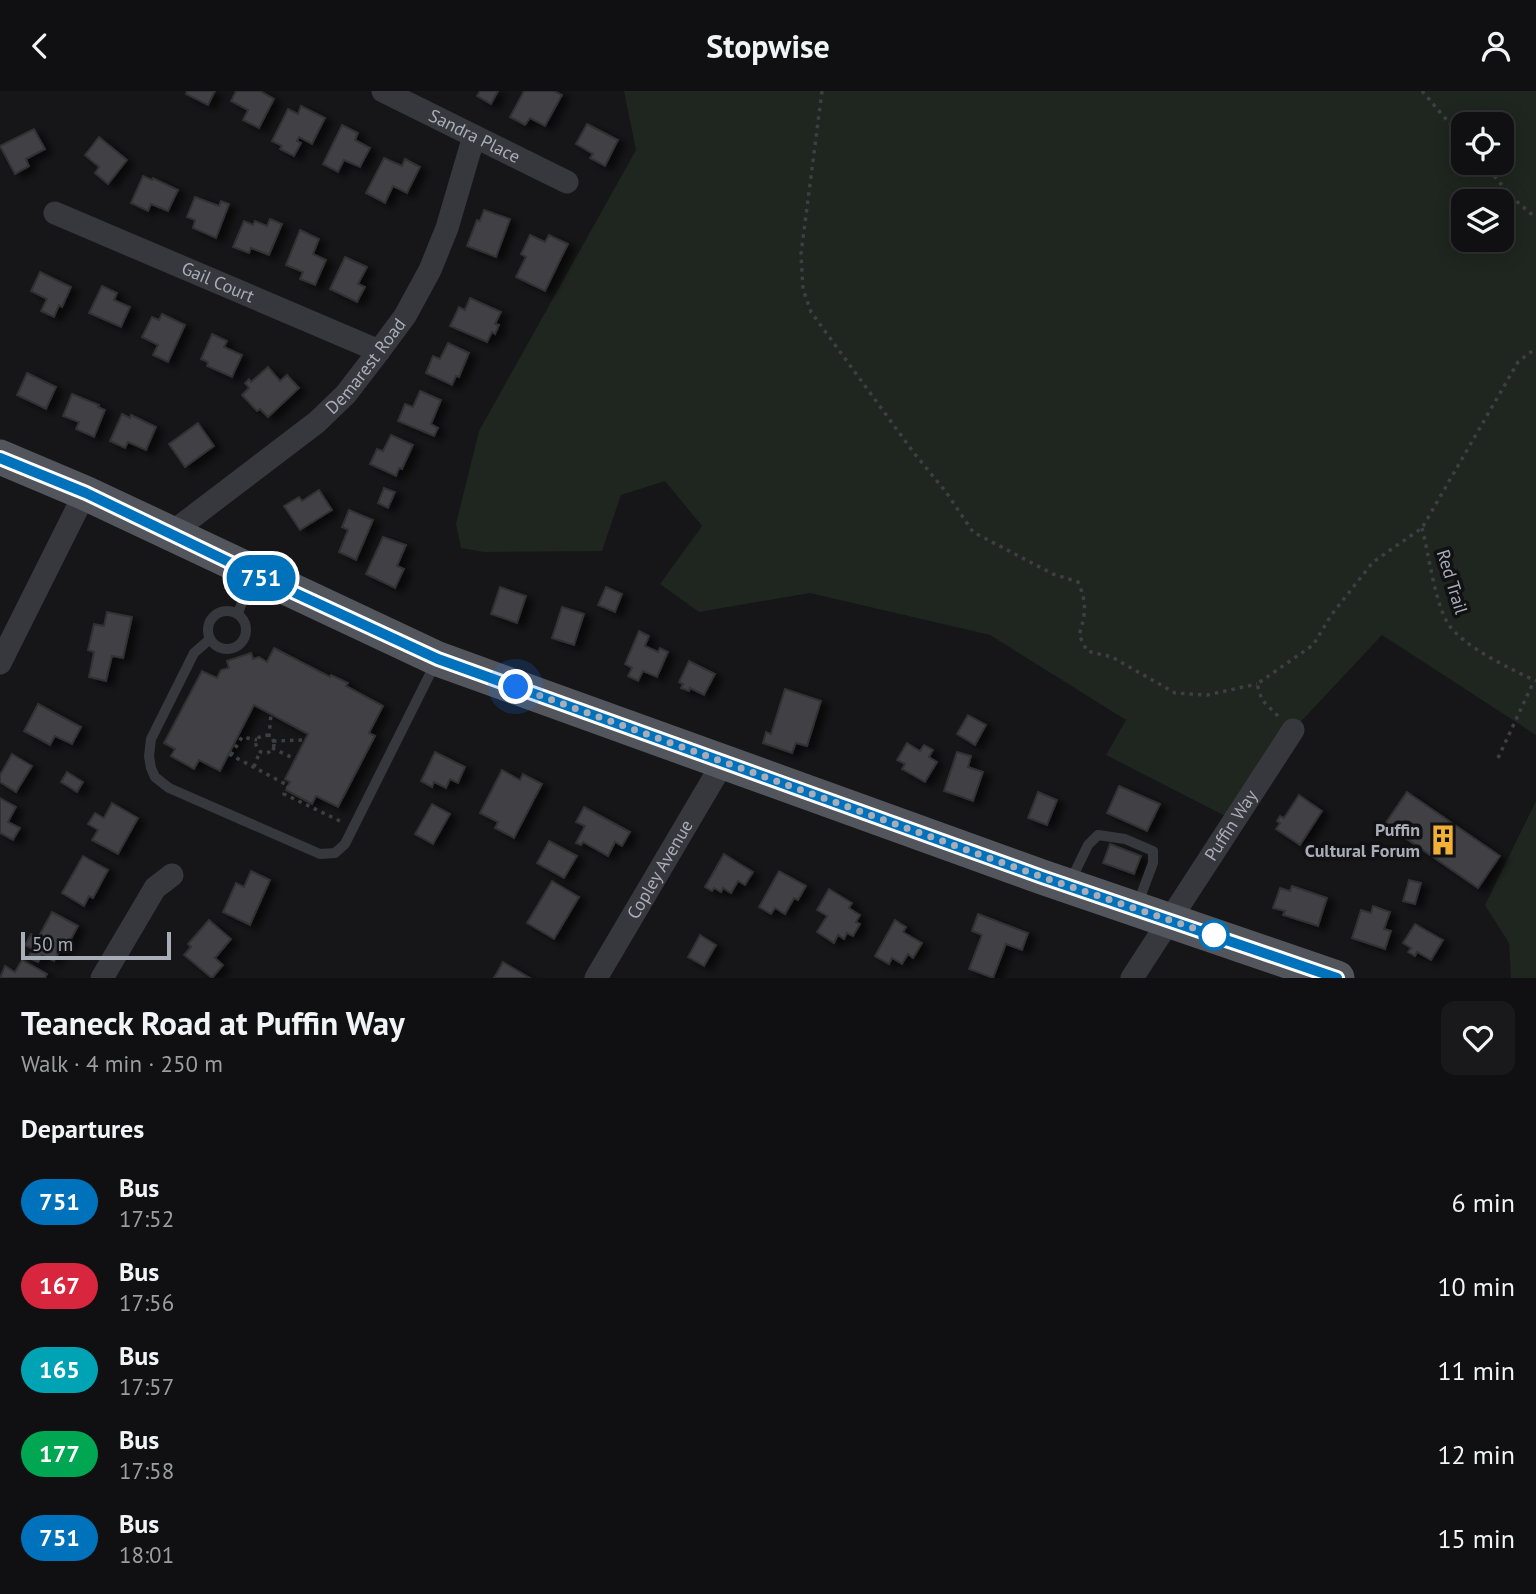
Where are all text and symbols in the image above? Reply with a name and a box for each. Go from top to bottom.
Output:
text: Stopwise [706,25,830,67]
icon: back [21,27,59,65]
icon: person [1477,27,1515,65]
street label: Sandra Place [425,104,524,168]
map controls [1451,112,1514,252]
button: locate [1451,112,1514,175]
button: layers [1451,189,1514,252]
street label: Gail Court [178,256,258,308]
street label: Demarest Road [320,313,410,419]
street label: Red Trail [1432,547,1473,618]
line badge: 751 [221,555,301,601]
text: 751 [241,562,281,593]
your location [498,669,533,704]
street label: Puffin Way [1199,785,1263,865]
street label: Copley Avenue [621,815,698,923]
place label: Puffin Cultural Forum [1305,818,1420,862]
building icon: Puffin Cultural Forum [1426,823,1460,857]
unlabelled marker [1199,920,1229,950]
scale bar [21,929,172,961]
text: 50 m [32,932,73,956]
text: Teaneck Road at Puffin Way [21,1001,405,1044]
button: heart [1441,1001,1515,1075]
text: Walk · 4 min · 250 m [21,1049,223,1078]
text: Departures [21,1112,144,1145]
text: Bus [119,1171,159,1204]
text: 751 [39,1186,80,1217]
text: 6 min [1452,1186,1515,1219]
text: 17:52 [119,1204,174,1233]
text: Bus [119,1255,159,1288]
text: 167 [39,1270,80,1301]
text: 10 min [1437,1270,1515,1303]
text: 17:56 [119,1288,174,1317]
text: Bus [119,1339,159,1372]
text: 165 [39,1354,80,1385]
text: 11 min [1437,1354,1515,1387]
text: 17:57 [119,1372,174,1401]
text: Bus [119,1423,159,1456]
text: 177 [39,1438,80,1469]
text: 12 min [1437,1438,1515,1471]
text: 17:58 [119,1456,174,1485]
text: Bus [119,1507,159,1540]
text: 751 [39,1522,80,1553]
text: 15 min [1437,1522,1515,1555]
text: 18:01 [119,1540,174,1569]

